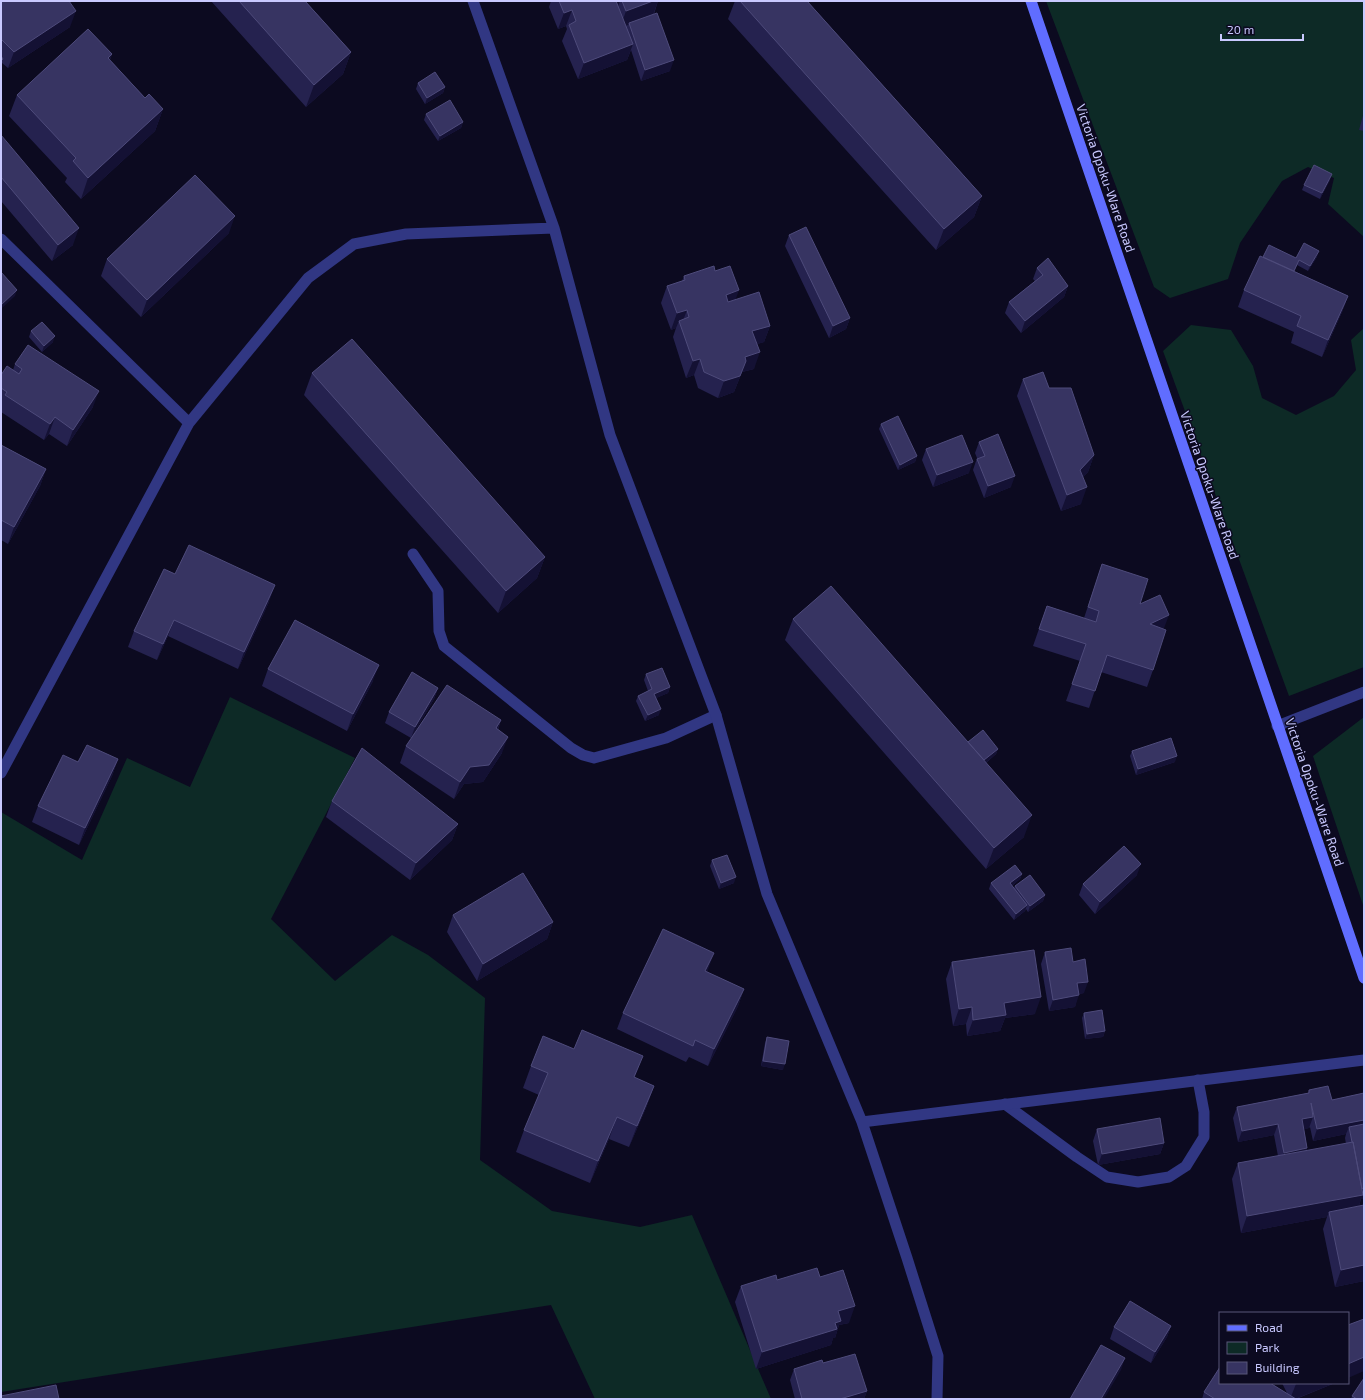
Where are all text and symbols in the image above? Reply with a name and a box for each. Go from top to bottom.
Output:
scale bar [1221,16,1303,42]
text: 20 m [1227,22,1254,36]
street label: Victoria Opoku-Ware Road [1073,102,1139,254]
street label: Victoria Opoku-Ware Road [1177,409,1243,561]
street label: Victoria Opoku-Ware Road [1282,716,1348,868]
legend [1219,1312,1349,1384]
text: Road [1255,1320,1283,1334]
text: Park [1255,1340,1280,1354]
text: Building [1255,1360,1300,1374]

